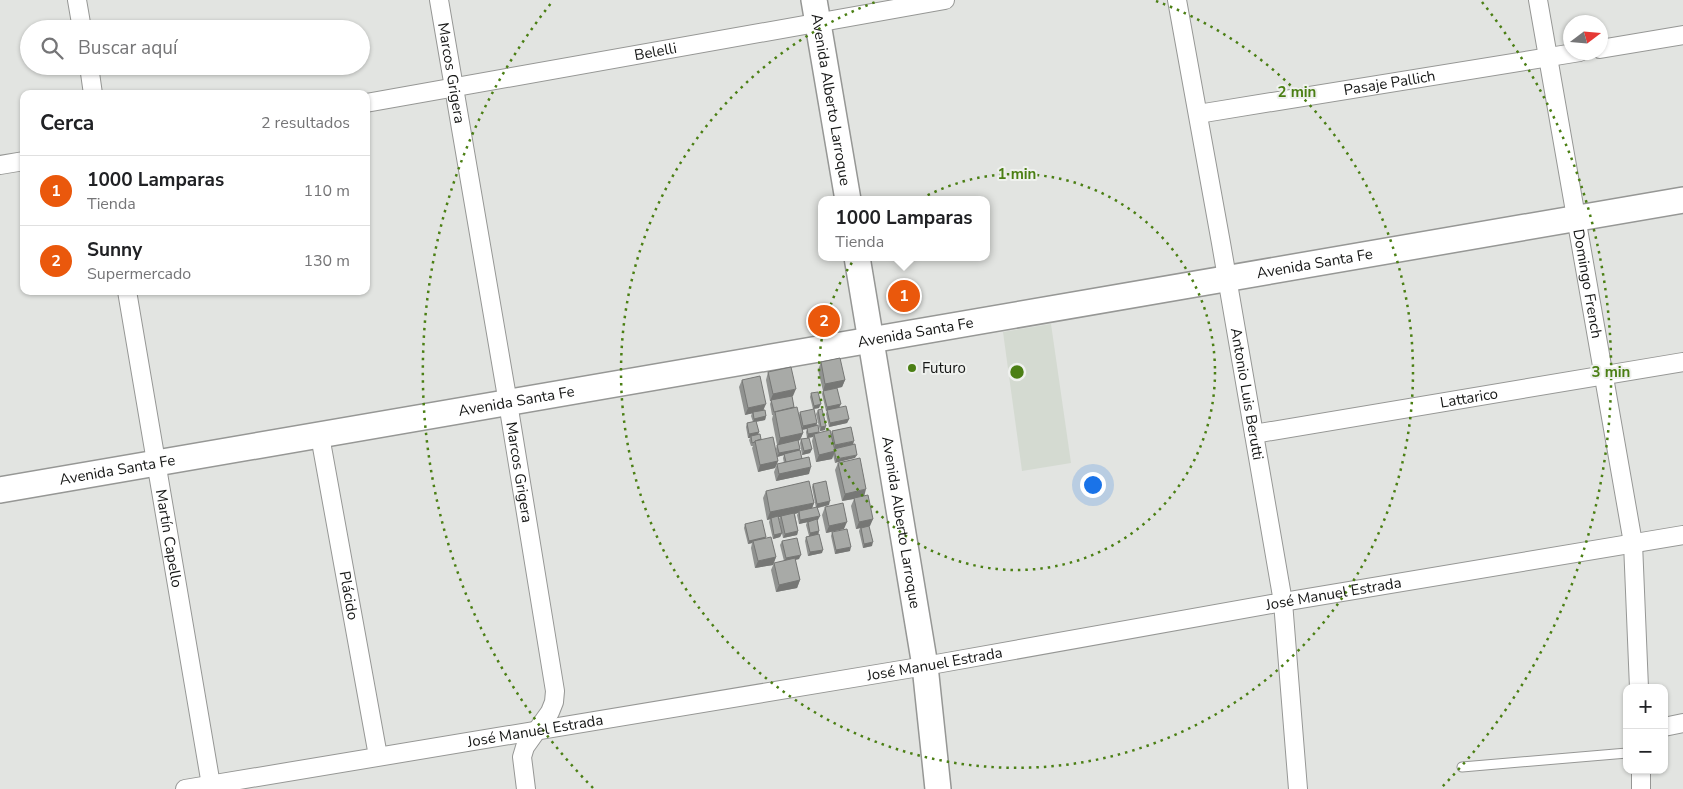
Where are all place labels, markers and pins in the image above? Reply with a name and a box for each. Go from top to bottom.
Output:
pin: 1 [888,277,920,315]
pin: 2 [808,302,840,340]
place label: Futuro [922,358,966,378]
marker: Futuro [906,362,918,374]
centre of rings [1008,363,1026,381]

